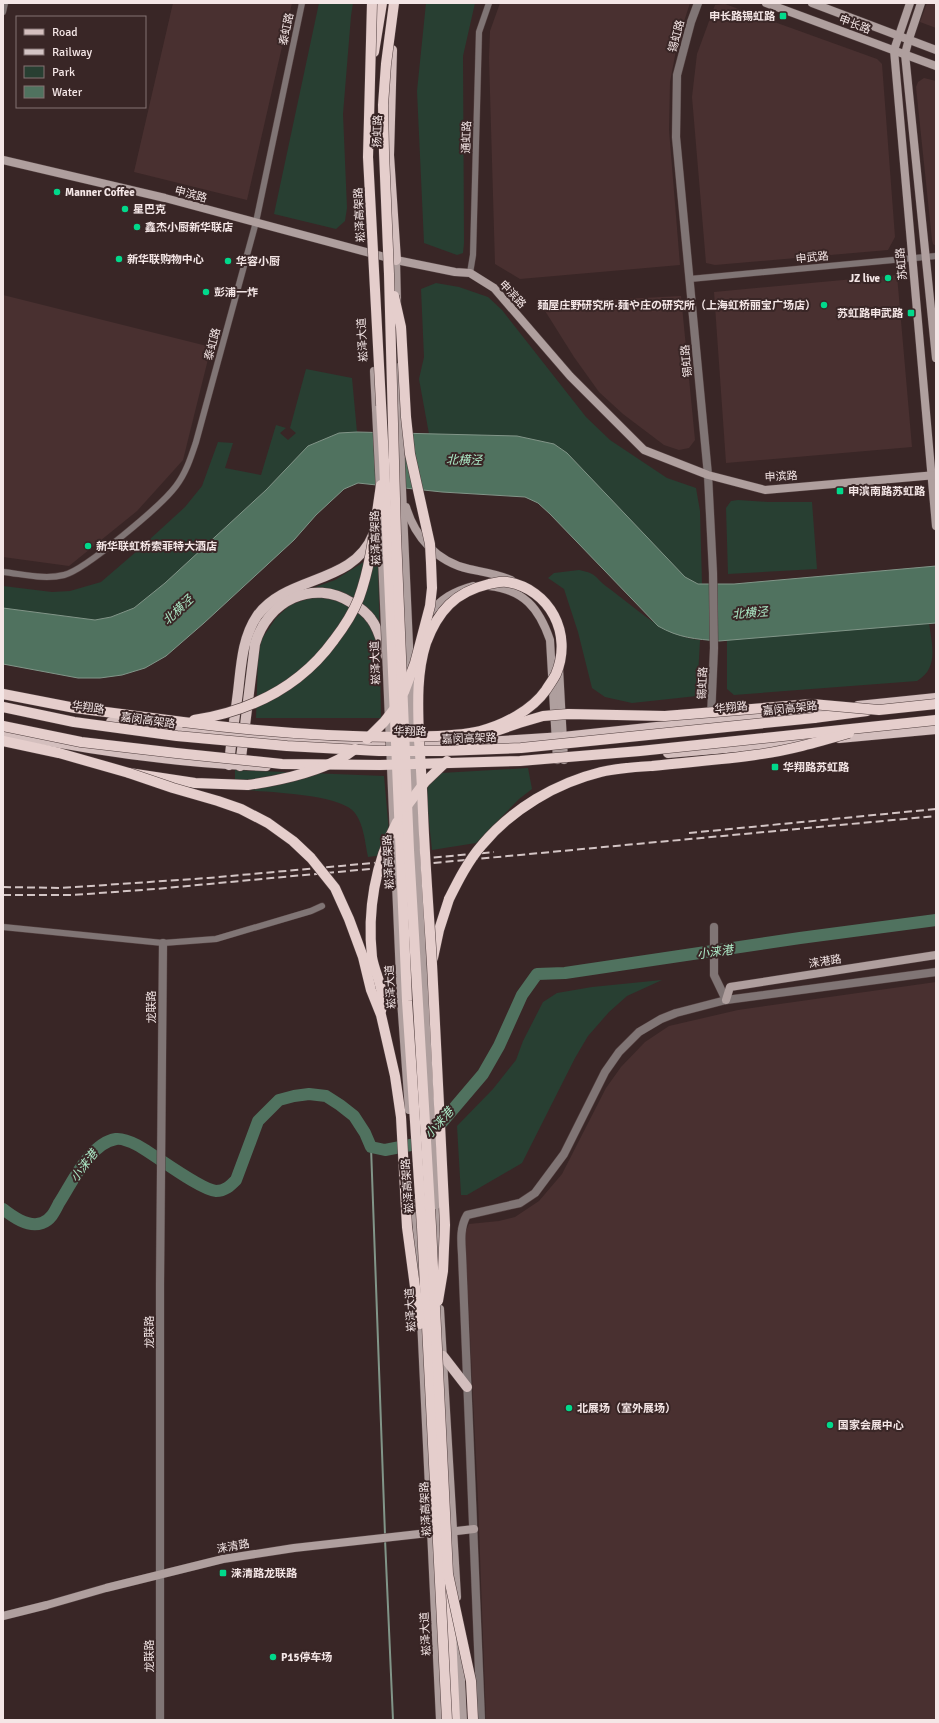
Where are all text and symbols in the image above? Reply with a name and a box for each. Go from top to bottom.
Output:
place label: 申长路锡虹路 [709,10,776,23]
marker: 申长路锡虹路 [778,11,788,21]
street label: 泰虹路 [277,12,296,47]
street label: 申长路 [837,13,873,36]
legend [16,16,146,108]
street label: 锡虹路 [666,19,687,54]
text: Road [52,25,78,40]
text: Railway [52,45,92,60]
text: Park [52,65,75,80]
text: Water [52,85,83,100]
street label: 扬虹路 [370,114,385,148]
street label: 通虹路 [459,120,474,154]
street label: 申滨路 [173,184,208,205]
place label: Manner Coffee [65,186,135,199]
marker: Manner Coffee [52,187,62,197]
street label: 崧泽高架路 [352,187,367,243]
place label: 星巴克 [133,203,166,216]
marker: 星巴克 [120,204,130,214]
place label: 鑫杰小厨新华联店 [145,221,233,234]
marker: 鑫杰小厨新华联店 [132,222,142,232]
street label: 苏虹路 [894,247,909,281]
street label: 申武路 [795,249,829,266]
place label: 新华联购物中心 [127,253,204,266]
marker: 新华联购物中心 [114,254,124,264]
place label: 华容小厨 [236,255,280,268]
marker: 华容小厨 [223,256,233,266]
place label: JZ live [849,272,881,285]
marker: JZ live [883,273,893,283]
street label: 申滨路 [497,278,529,311]
place label: 彭浦一炸 [214,286,258,299]
marker: 彭浦一炸 [201,287,211,297]
place label: 麺屋庄野研究所·麺や庄の研究所（上海虹桥丽宝广场店） [537,299,816,312]
marker: 麺屋庄野研究所·麺や庄の研究所（上海虹桥丽宝广场店） [819,300,829,310]
place label: 苏虹路申武路 [837,307,904,320]
marker: 苏虹路申武路 [906,308,916,318]
street label: 崧泽大道 [355,318,370,362]
street label: 泰虹路 [202,327,223,362]
street label: 锡虹路 [679,344,694,378]
water label: 北横泾 [446,453,483,468]
street label: 申滨路 [764,469,798,484]
place label: 申滨南路苏虹路 [848,485,926,498]
marker: 申滨南路苏虹路 [835,486,845,496]
street label: 崧泽高架路 [368,510,383,566]
place label: 新华联虹桥索菲特大酒店 [96,540,217,553]
marker: 新华联虹桥索菲特大酒店 [83,541,93,551]
water label: 北横泾 [160,592,197,628]
water label: 北横泾 [731,604,770,623]
street label: 崧泽大道 [368,641,383,685]
street label: 锡虹路 [695,666,710,700]
street label: 华翔路 [71,699,105,716]
street label: 华翔路 [714,699,748,716]
street label: 嘉闵高架路 [762,699,818,718]
street label: 嘉闵高架路 [120,710,176,731]
street label: 华翔路 [393,725,427,738]
street label: 嘉闵高架路 [441,731,497,746]
place label: 华翔路苏虹路 [783,761,850,774]
marker: 华翔路苏虹路 [770,762,780,772]
street label: 崧泽高架路 [381,834,396,890]
water label: 小涞港 [696,942,736,962]
street label: 涞港路 [808,952,842,970]
street label: 崧泽大道 [383,965,398,1009]
street label: 龙联路 [145,991,158,1024]
water label: 小涞港 [422,1103,458,1142]
water label: 小涞港 [68,1146,102,1185]
street label: 崧泽高架路 [399,1158,416,1214]
street label: 崧泽大道 [403,1288,418,1332]
street label: 龙联路 [143,1316,156,1349]
place label: 北展场（室外展场） [577,1402,676,1415]
marker: 北展场（室外展场） [564,1403,574,1413]
place label: 国家会展中心 [838,1419,904,1432]
marker: 国家会展中心 [825,1420,835,1430]
street label: 崧泽高架路 [418,1481,433,1537]
street label: 涞清路 [216,1537,251,1556]
place label: 涞清路龙联路 [231,1567,298,1580]
marker: 涞清路龙联路 [218,1568,228,1578]
street label: 崧泽大道 [418,1612,433,1656]
street label: 龙联路 [143,1640,156,1673]
place label: P15停车场 [281,1651,332,1664]
marker: P15停车场 [268,1652,278,1662]

